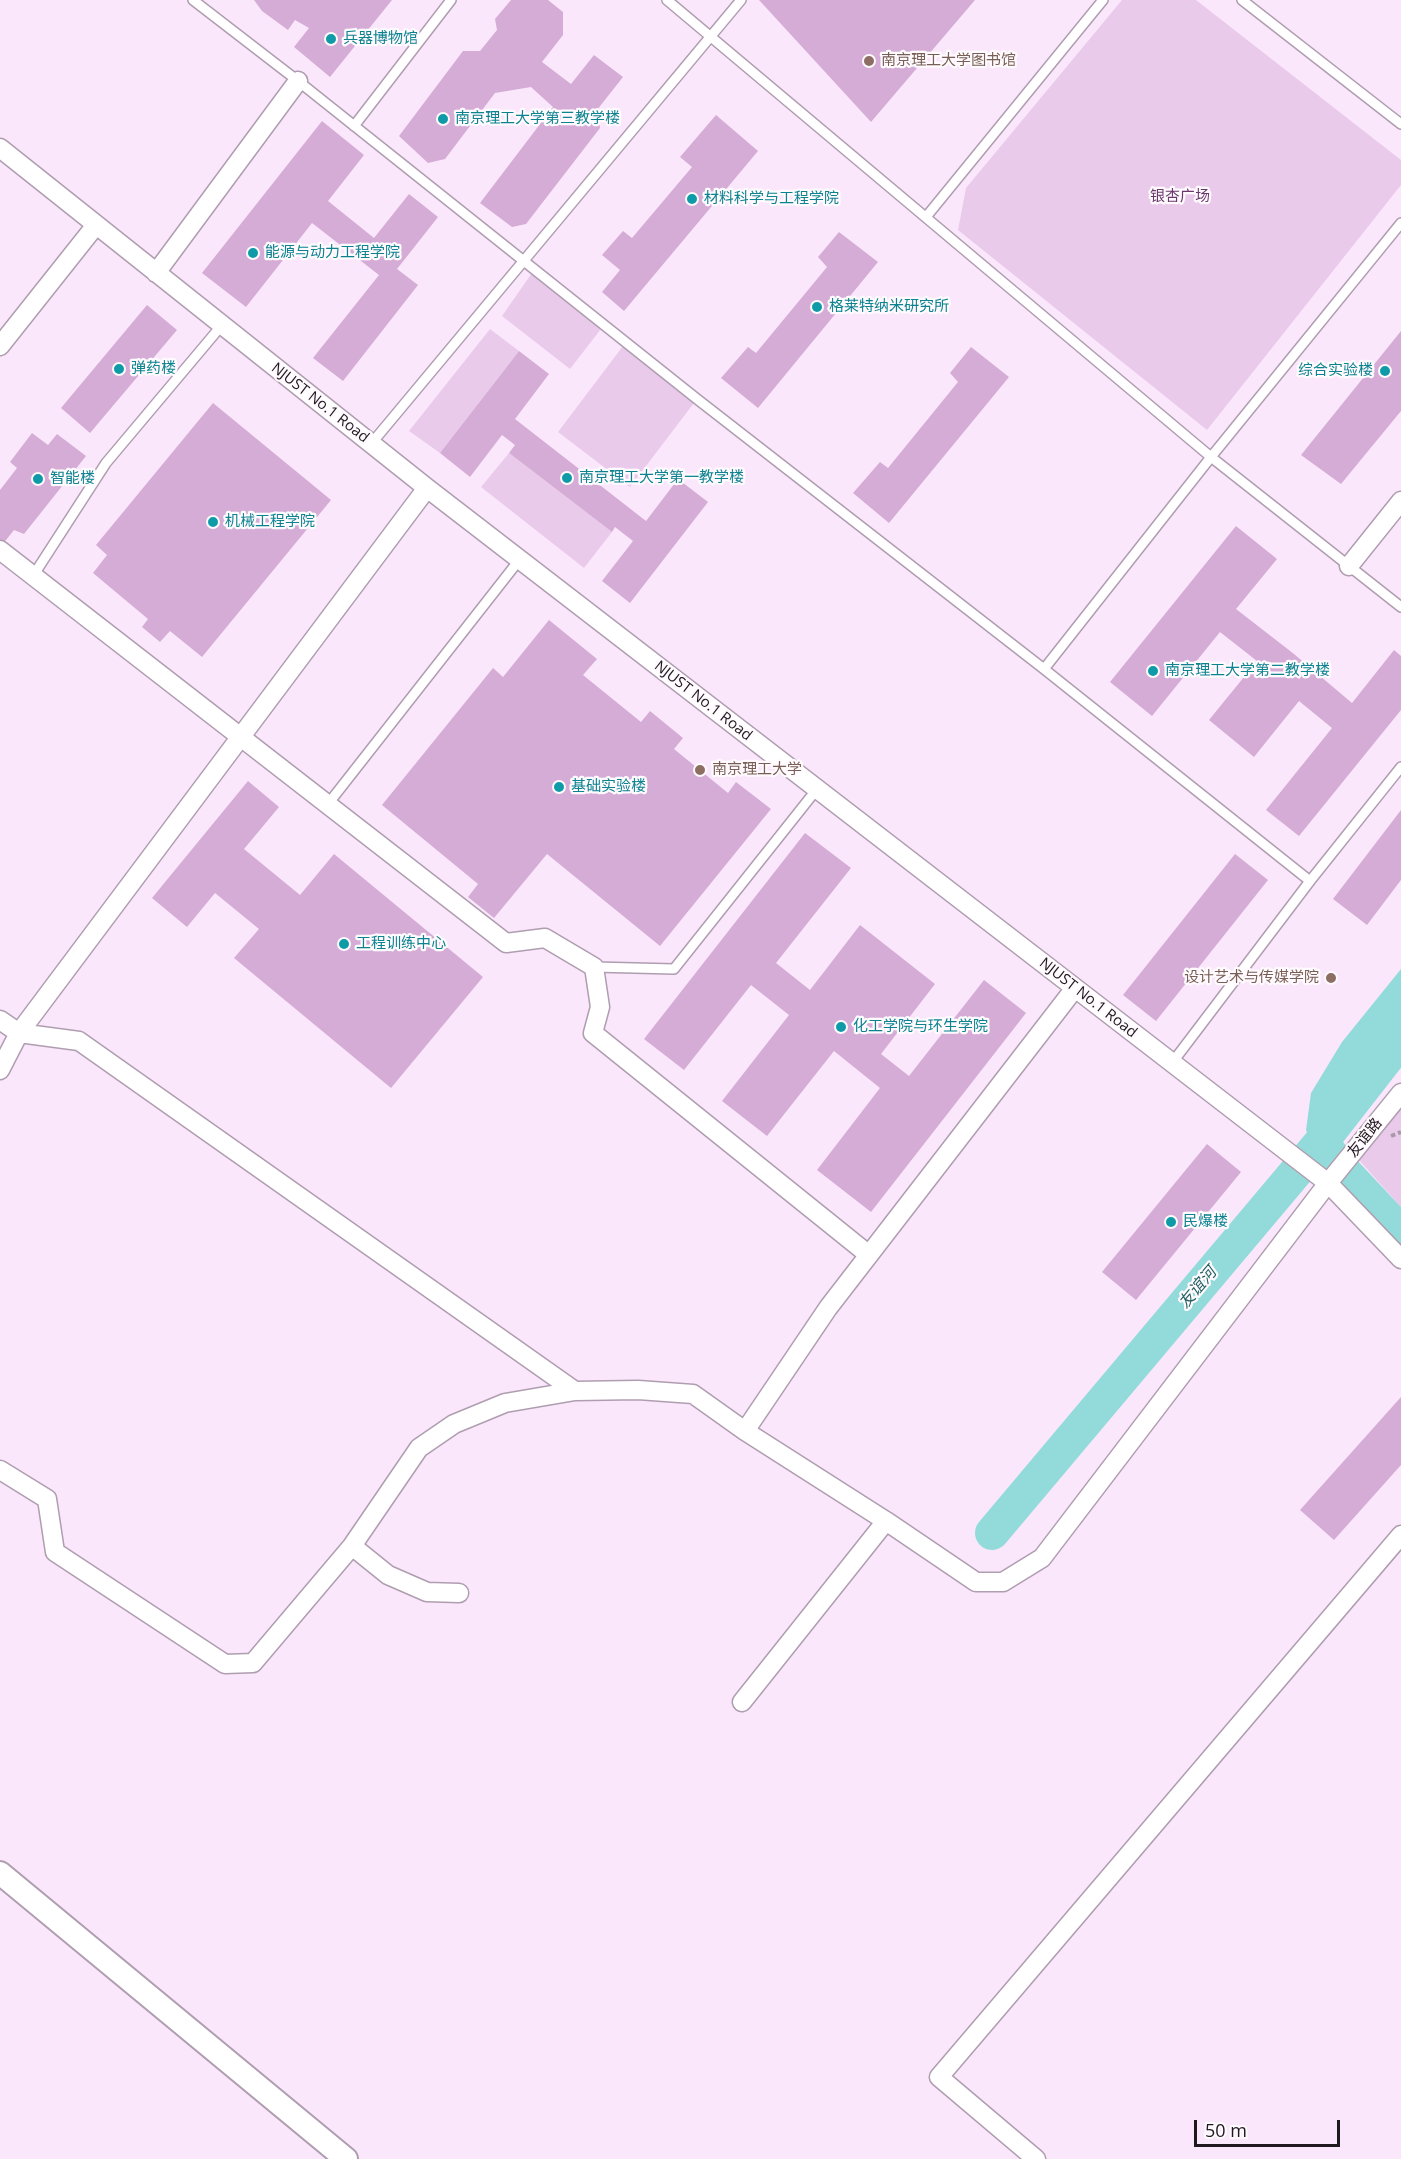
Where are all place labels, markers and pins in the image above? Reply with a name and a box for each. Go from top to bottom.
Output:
place label: 兵器博物馆 [343,30,418,48]
marker: 兵器博物馆 [324,32,338,46]
place label: 南京理工大学图书馆 [881,52,1016,70]
marker: 南京理工大学图书馆 [862,54,876,68]
place label: 南京理工大学第三教学楼 [455,110,620,128]
marker: 南京理工大学第三教学楼 [436,112,450,126]
place label: 材料科学与工程学院 [704,190,839,208]
marker: 材料科学与工程学院 [685,192,699,206]
place label: 能源与动力工程学院 [265,244,400,262]
marker: 能源与动力工程学院 [246,246,260,260]
place label: 格莱特纳米研究所 [829,298,949,316]
marker: 格莱特纳米研究所 [810,300,824,314]
place label: 弹药楼 [131,360,176,378]
marker: 弹药楼 [112,362,126,376]
place label: 综合实验楼 [1298,362,1373,380]
marker: 综合实验楼 [1378,364,1392,378]
place label: 南京理工大学第一教学楼 [579,469,744,487]
place label: 智能楼 [50,470,95,488]
marker: 南京理工大学第一教学楼 [560,471,574,485]
marker: 智能楼 [31,472,45,486]
place label: 机械工程学院 [225,513,315,531]
marker: 机械工程学院 [206,515,220,529]
place label: 南京理工大学第二教学楼 [1165,662,1330,680]
marker: 南京理工大学第二教学楼 [1146,664,1160,678]
place label: 南京理工大学 [712,761,802,779]
marker: 南京理工大学 [693,763,707,777]
place label: 基础实验楼 [571,778,646,796]
marker: 基础实验楼 [552,780,566,794]
place label: 工程训练中心 [356,935,446,953]
marker: 工程训练中心 [337,937,351,951]
place label: 设计艺术与传媒学院 [1184,969,1319,987]
marker: 设计艺术与传媒学院 [1324,971,1338,985]
place label: 化工学院与环生学院 [853,1018,988,1036]
marker: 化工学院与环生学院 [834,1020,848,1034]
place label: 民爆楼 [1183,1213,1228,1231]
marker: 民爆楼 [1164,1215,1178,1229]

